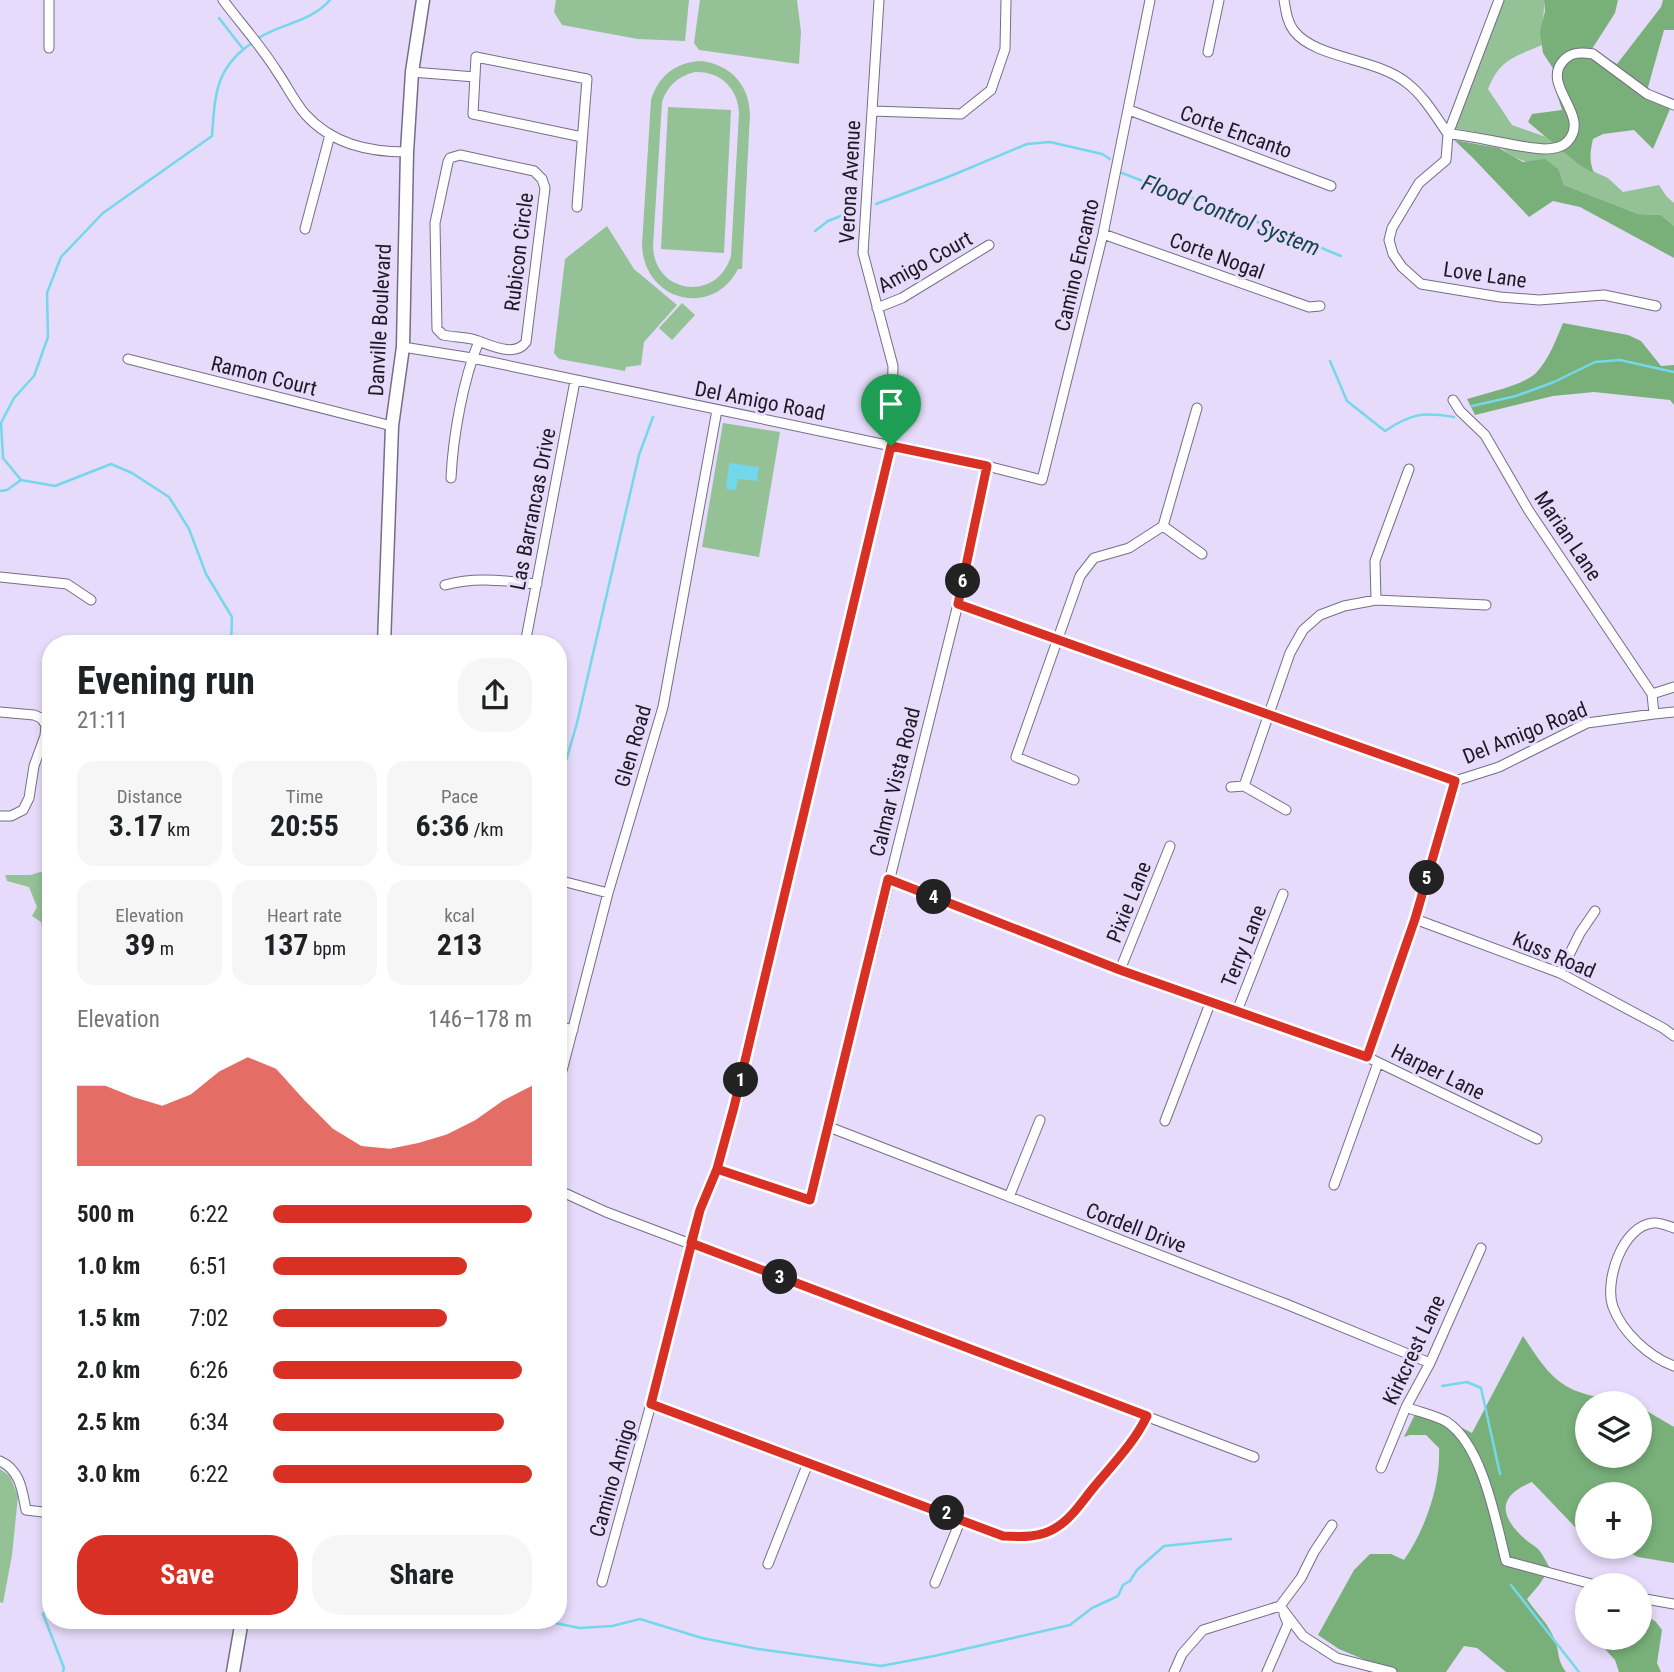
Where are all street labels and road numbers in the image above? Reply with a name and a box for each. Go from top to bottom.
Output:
street label: Corte Encanto [1177,101,1295,163]
street label: Verona Avenue [835,120,865,244]
street label: Rubicon Circle [500,191,538,313]
street label: Camino Encanto [1050,196,1104,334]
street label: Amigo Court [874,226,976,298]
street label: Corte Nogal [1166,228,1268,284]
street label: Danville Boulevard [364,243,396,397]
street label: Love Lane [1442,257,1528,293]
street label: Ramon Court [209,351,319,401]
street label: Del Amigo Road [693,377,827,425]
street label: Las Barrancas Drive [506,426,561,592]
street label: Marian Lane [1529,487,1607,585]
street label: Del Amigo Road [1459,697,1591,769]
street label: Glen Road [610,702,656,790]
street label: Calmar Vista Road [865,705,925,859]
street label: Pixie Lane [1102,858,1156,946]
street label: Terry Lane [1217,901,1271,991]
street label: Kuss Road [1509,927,1599,983]
street label: Harper Lane [1387,1039,1489,1105]
street label: Cordell Drive [1083,1198,1190,1258]
street label: Kirkcrest Lane [1378,1291,1450,1409]
street label: Camino Amigo [585,1416,641,1540]

